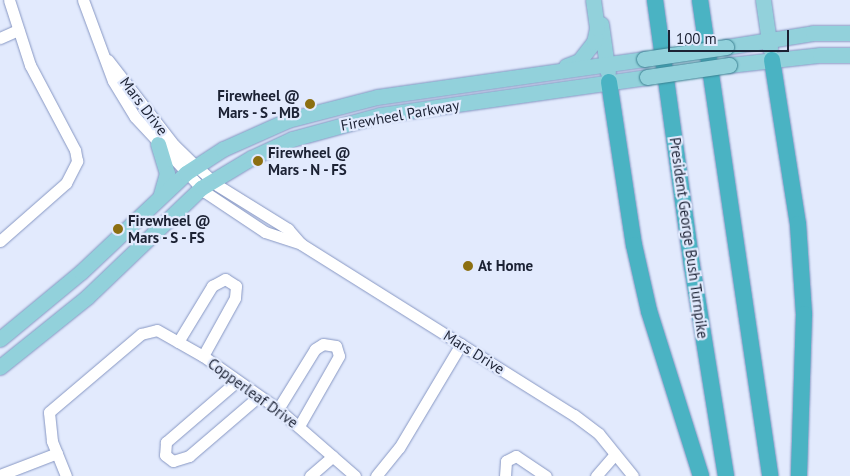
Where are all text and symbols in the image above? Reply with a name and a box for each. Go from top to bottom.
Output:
scale bar [670,20,791,52]
text: 100 m [676,29,717,48]
street label: Mars Drive [116,73,172,139]
place label: Firewheel @ Mars - S - MB [214,86,300,121]
street label: Firewheel Parkway [339,96,461,134]
marker: Firewheel @ Mars - S - MB [304,98,316,110]
street label: President George Bush Turnpike [666,136,712,340]
place label: Firewheel @ Mars - N - FS [268,143,351,178]
marker: Firewheel @ Mars - N - FS [252,155,264,167]
place label: Firewheel @ Mars - S - FS [128,211,211,246]
marker: Firewheel @ Mars - S - FS [112,223,124,235]
place label: At Home [478,257,533,275]
marker: At Home [462,260,474,272]
street label: Mars Drive [440,326,508,378]
street label: Copperleaf Drive [204,354,302,432]

